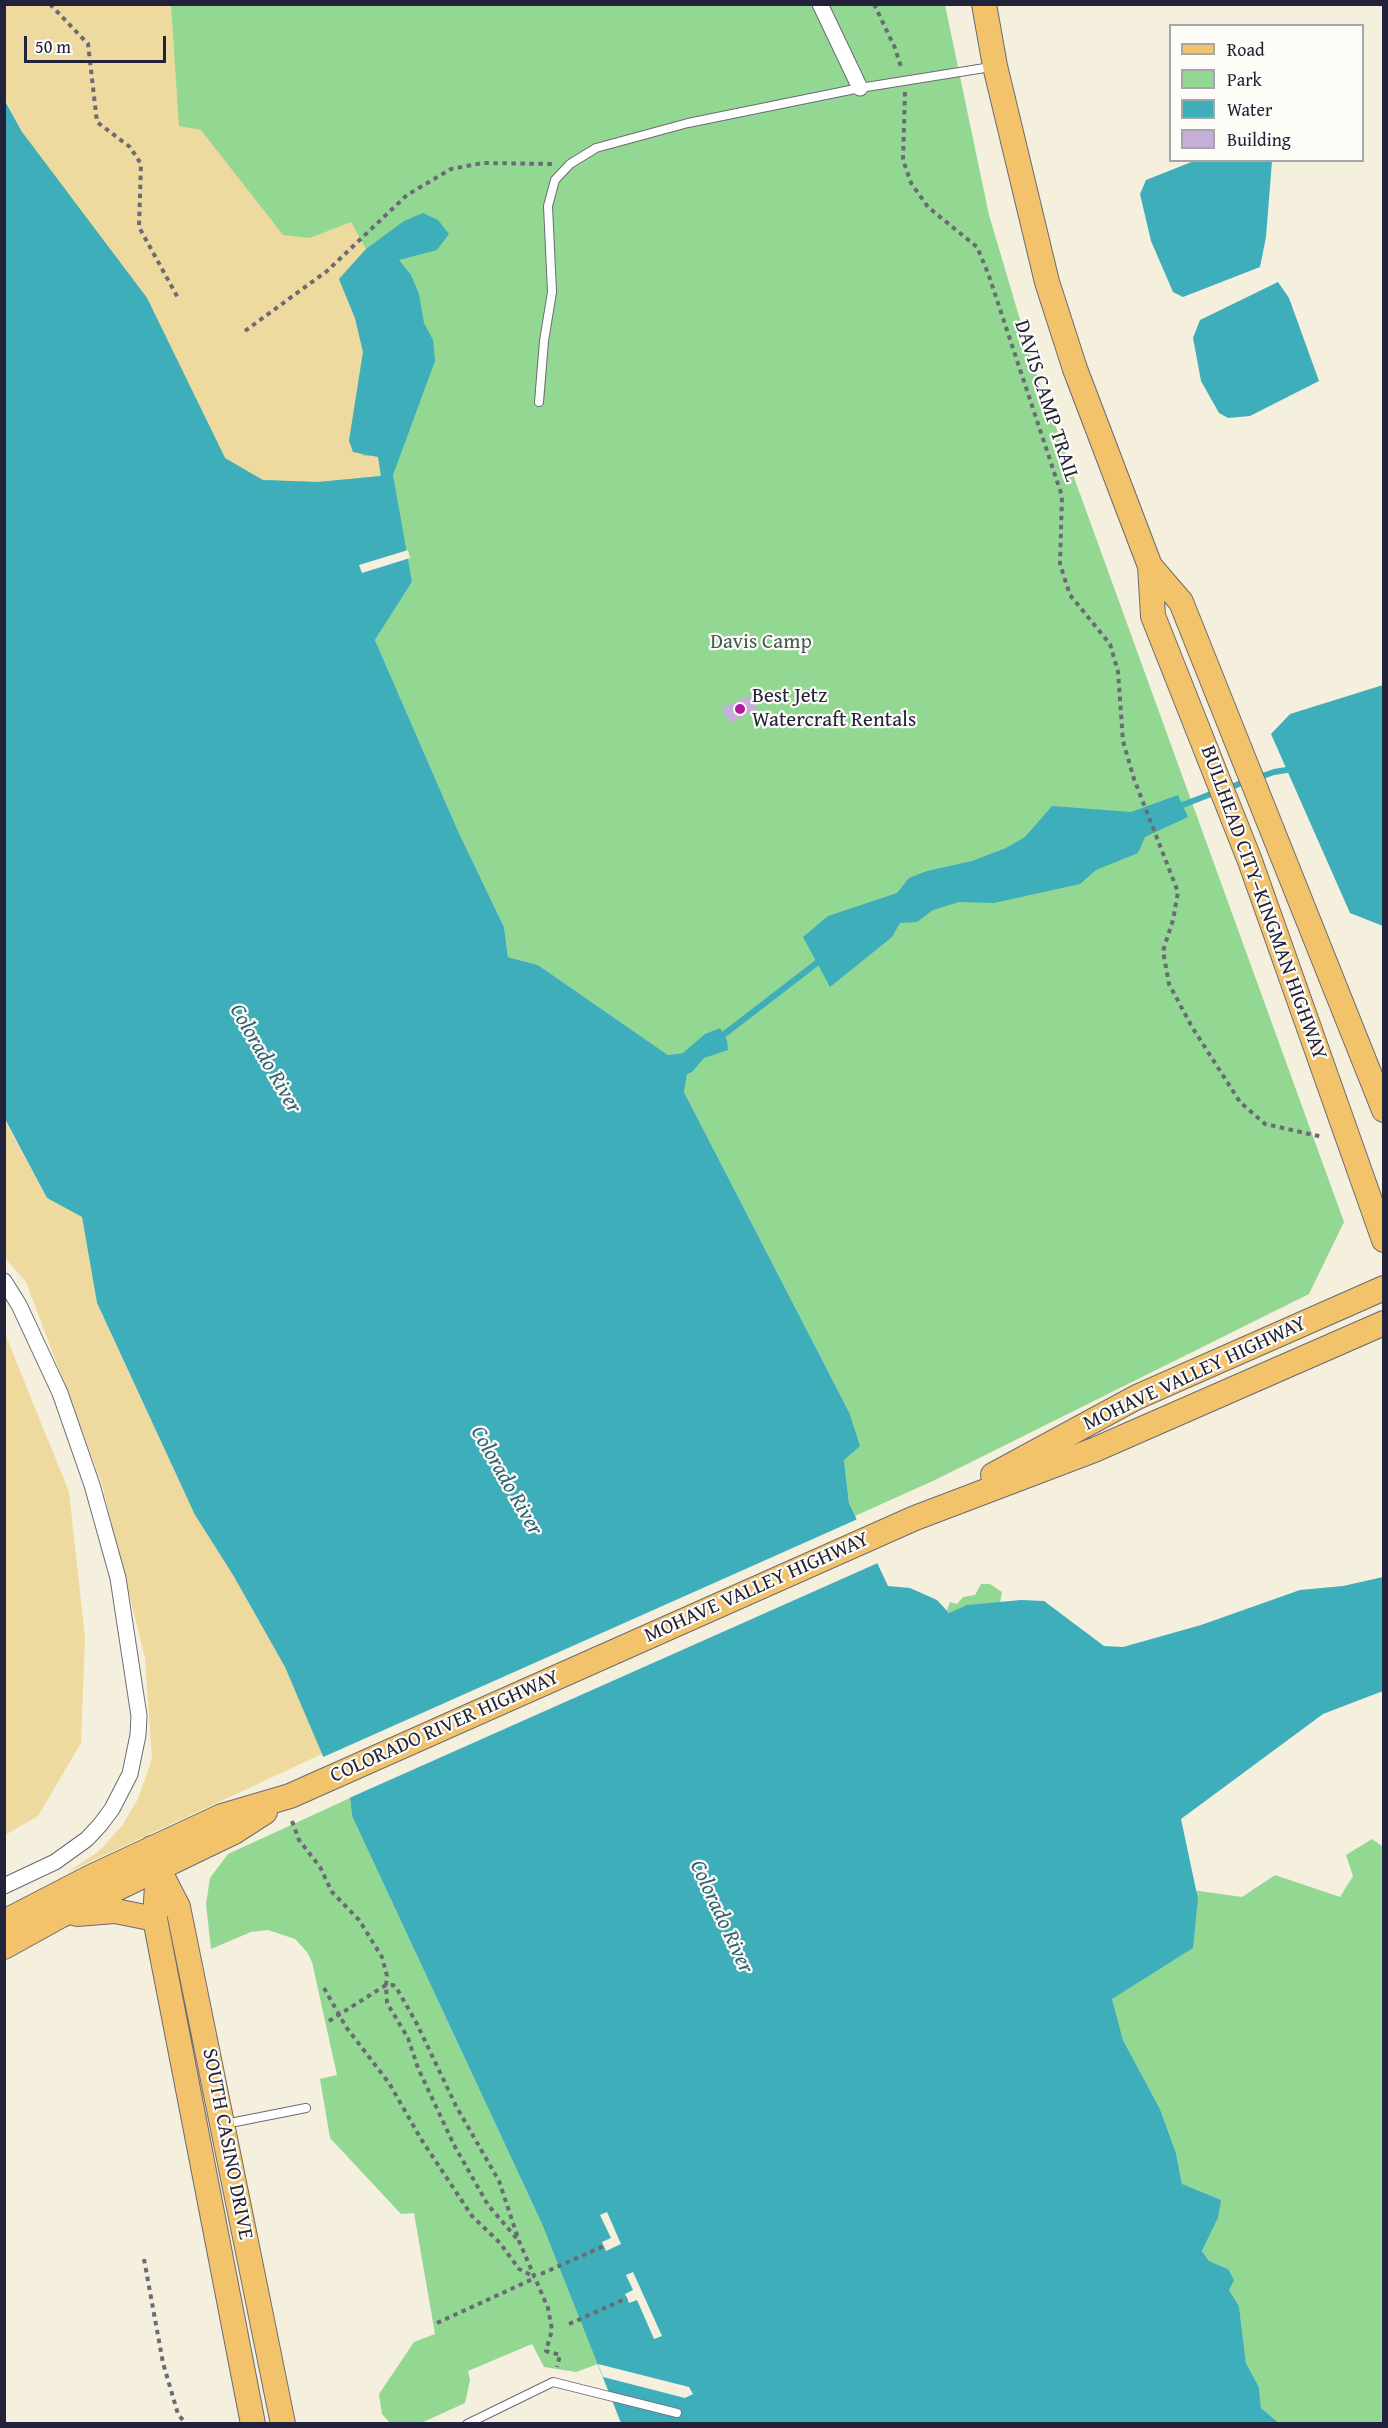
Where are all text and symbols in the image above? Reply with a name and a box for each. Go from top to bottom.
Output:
scale bar [27,24,170,62]
legend [1169,24,1364,162]
text: 50 m [35,33,71,60]
text: Road [1227,36,1265,63]
text: Park [1227,66,1262,93]
text: Water [1227,96,1272,123]
text: Building [1227,126,1291,153]
street label: DAVIS CAMP TRAIL [1008,317,1084,485]
park label: Davis Camp [710,630,812,656]
place label: Best Jetz Watercraft Rentals [752,684,916,734]
marker: Best Jetz Watercraft Rentals [733,702,747,716]
street label: BULLHEAD CITY–KINGMAN HIGHWAY [1194,742,1332,1064]
water label: Colorado River [223,1000,307,1118]
street label: MOHAVE VALLEY HIGHWAY [1079,1311,1311,1437]
water label: Colorado River [464,1422,548,1540]
street label: MOHAVE VALLEY HIGHWAY [641,1527,873,1649]
street label: COLORADO RIVER HIGHWAY [327,1665,563,1789]
water label: Colorado River [683,1856,759,1978]
street label: SOUTH CASINO DRIVE [196,2046,258,2242]

